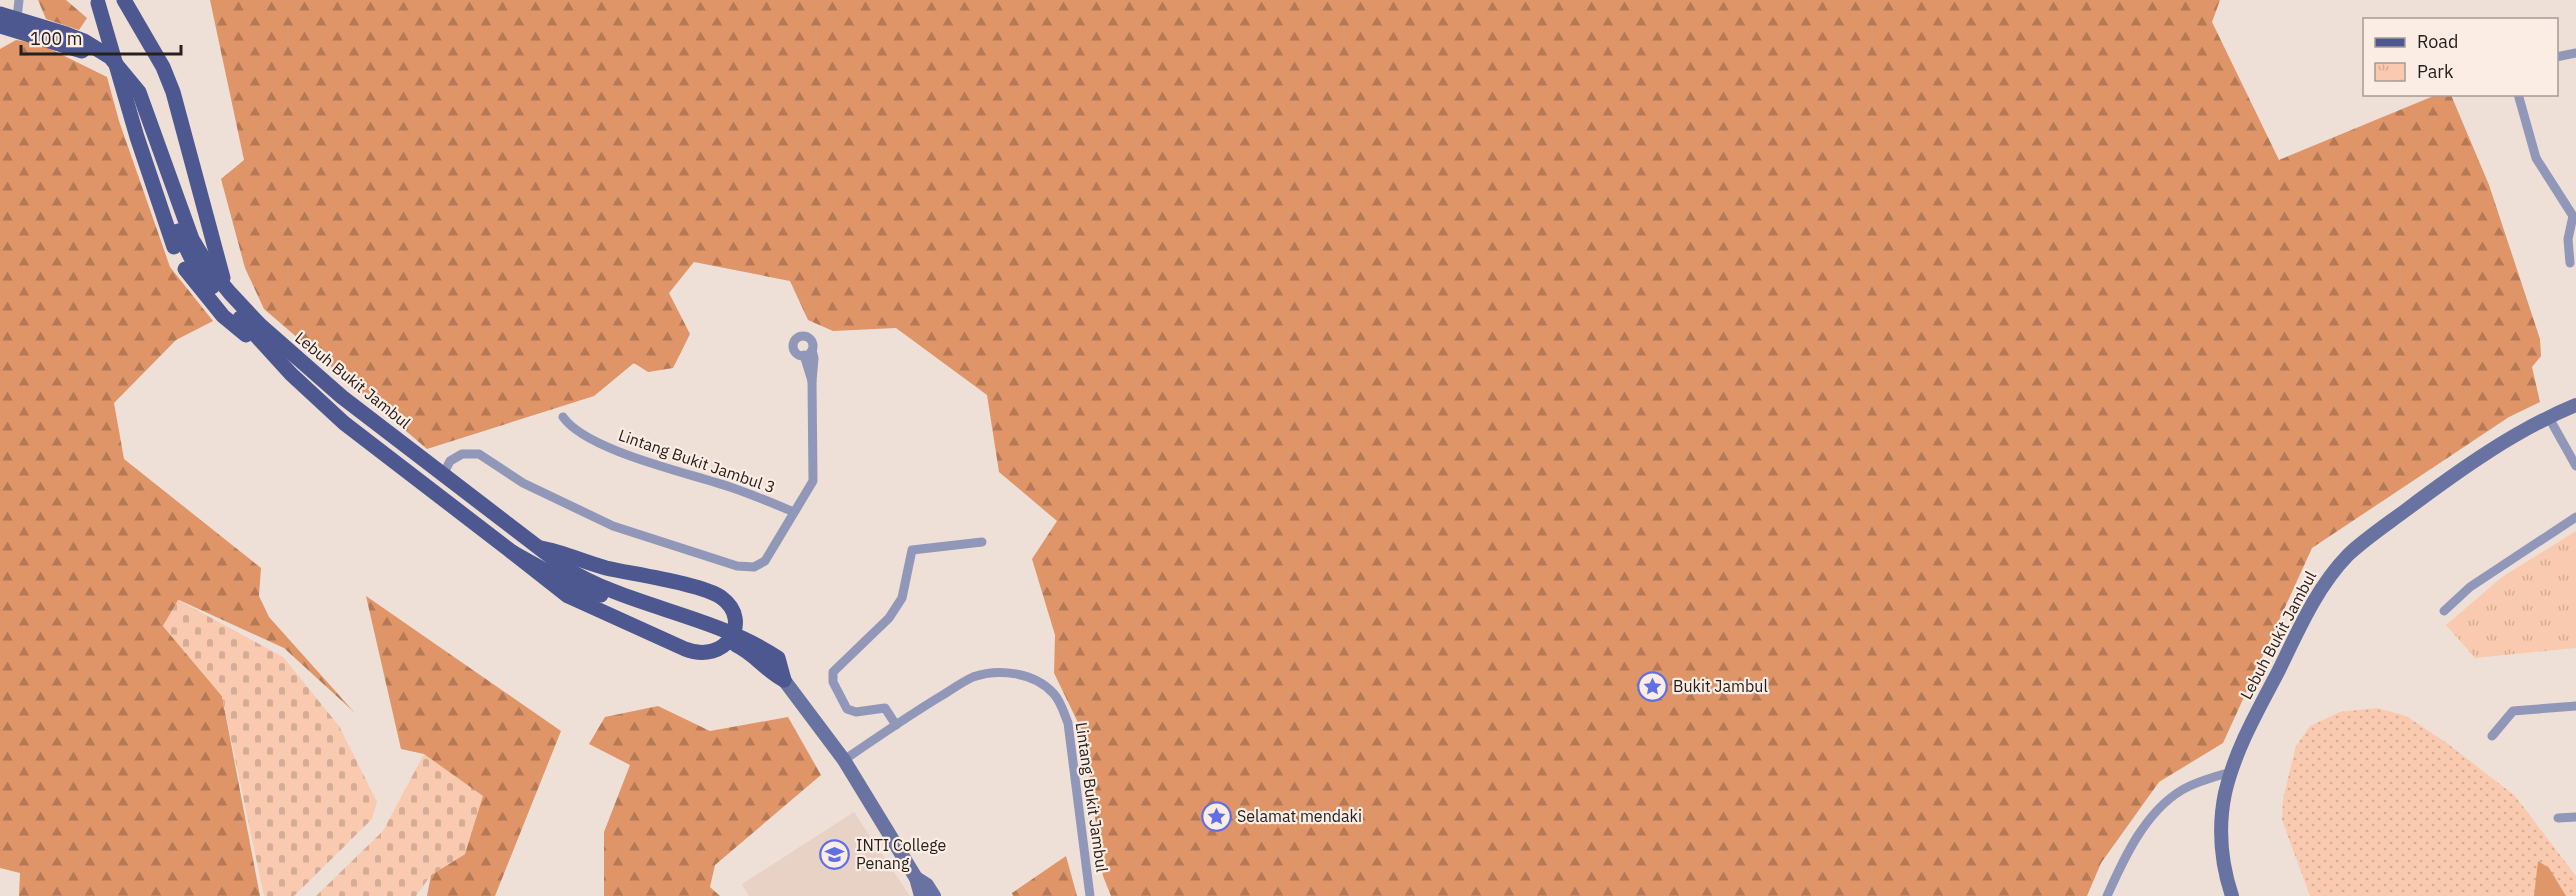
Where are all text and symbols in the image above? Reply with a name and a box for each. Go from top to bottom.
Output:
scale bar [21,18,182,56]
legend [2363,18,2558,96]
text: 100 m [30,27,82,50]
text: Road [2417,30,2458,53]
text: Park [2417,60,2454,83]
street label: Lebuh Bukit Jambul [291,327,415,433]
street label: Lintang Bukit Jambul 3 [616,425,778,497]
street label: Lebuh Bukit Jambul [2236,567,2320,703]
place icon: Bukit Jambul [1636,670,1668,702]
place label: Bukit Jambul [1673,676,1768,696]
street label: Lintang Bukit Jambul [1072,721,1112,873]
place icon: Selamat mendaki [1200,800,1232,832]
place label: Selamat mendaki [1237,806,1362,826]
place label: INTI College Penang [856,835,947,873]
school or university icon: INTI College Penang [819,838,851,870]

